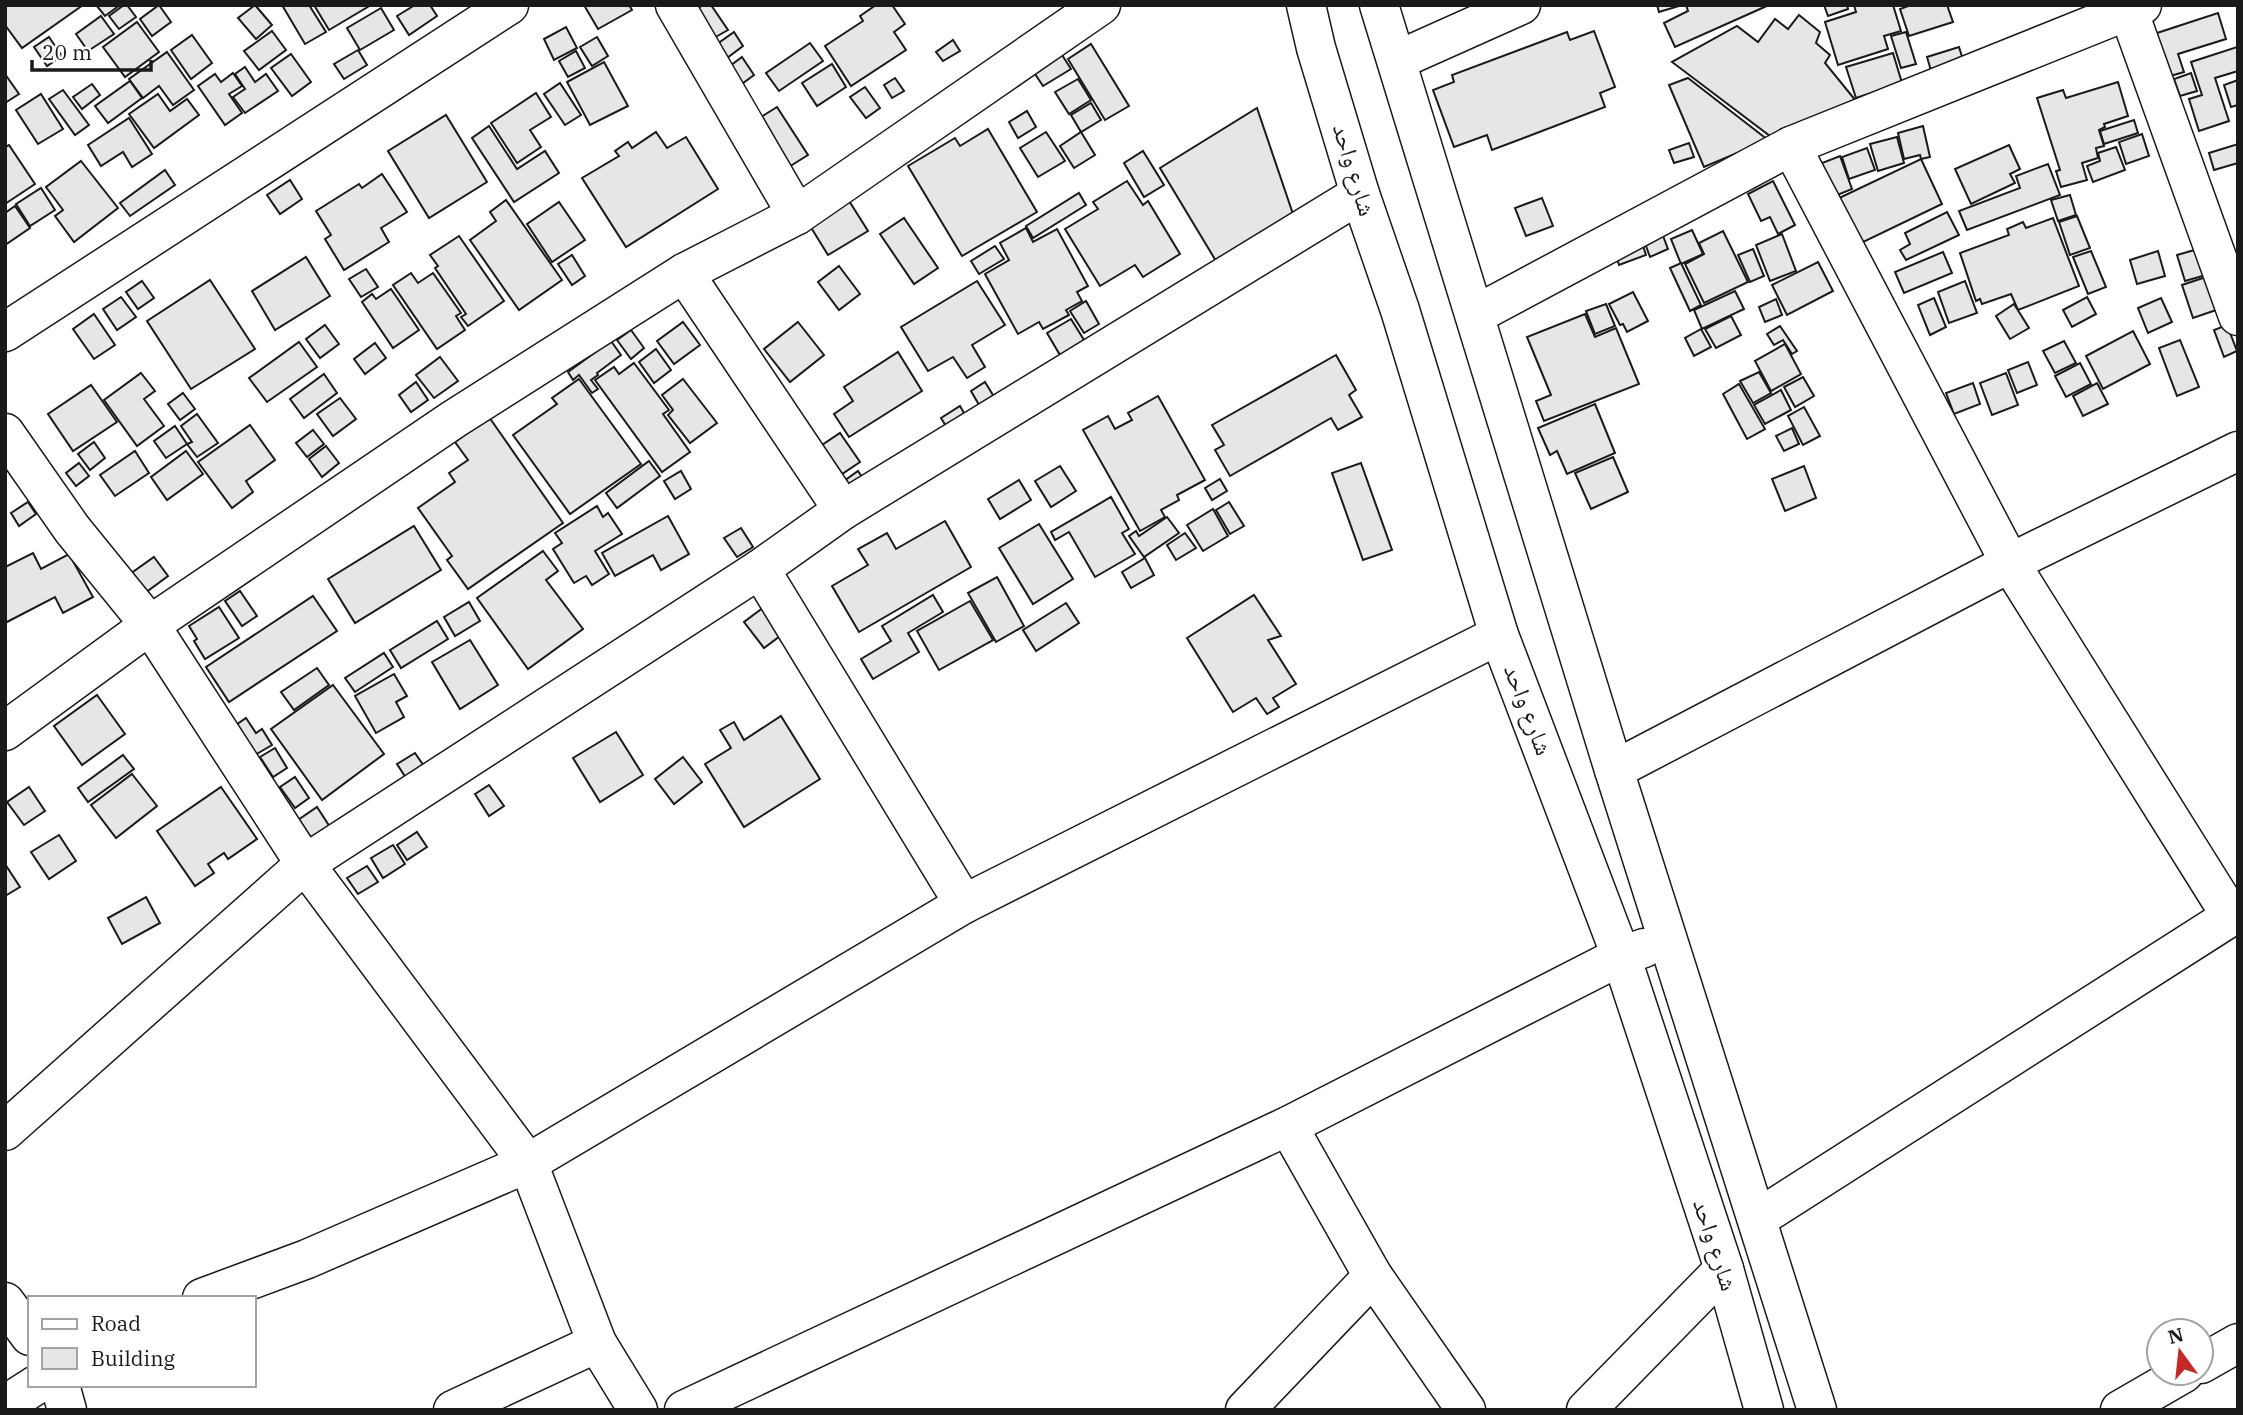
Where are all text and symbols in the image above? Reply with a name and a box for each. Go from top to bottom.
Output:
scale bar [32,28,150,72]
text: 20 m [42,38,92,66]
street label: شارع واحد [1326,120,1384,220]
street label: شارع واحد [1497,660,1561,760]
street label: شارع واحد [1686,1195,1746,1295]
legend [28,1296,256,1387]
text: Road [91,1309,141,1337]
north arrow [2145,1317,2215,1387]
text: N [2165,1322,2186,1349]
text: Building [91,1344,176,1372]

